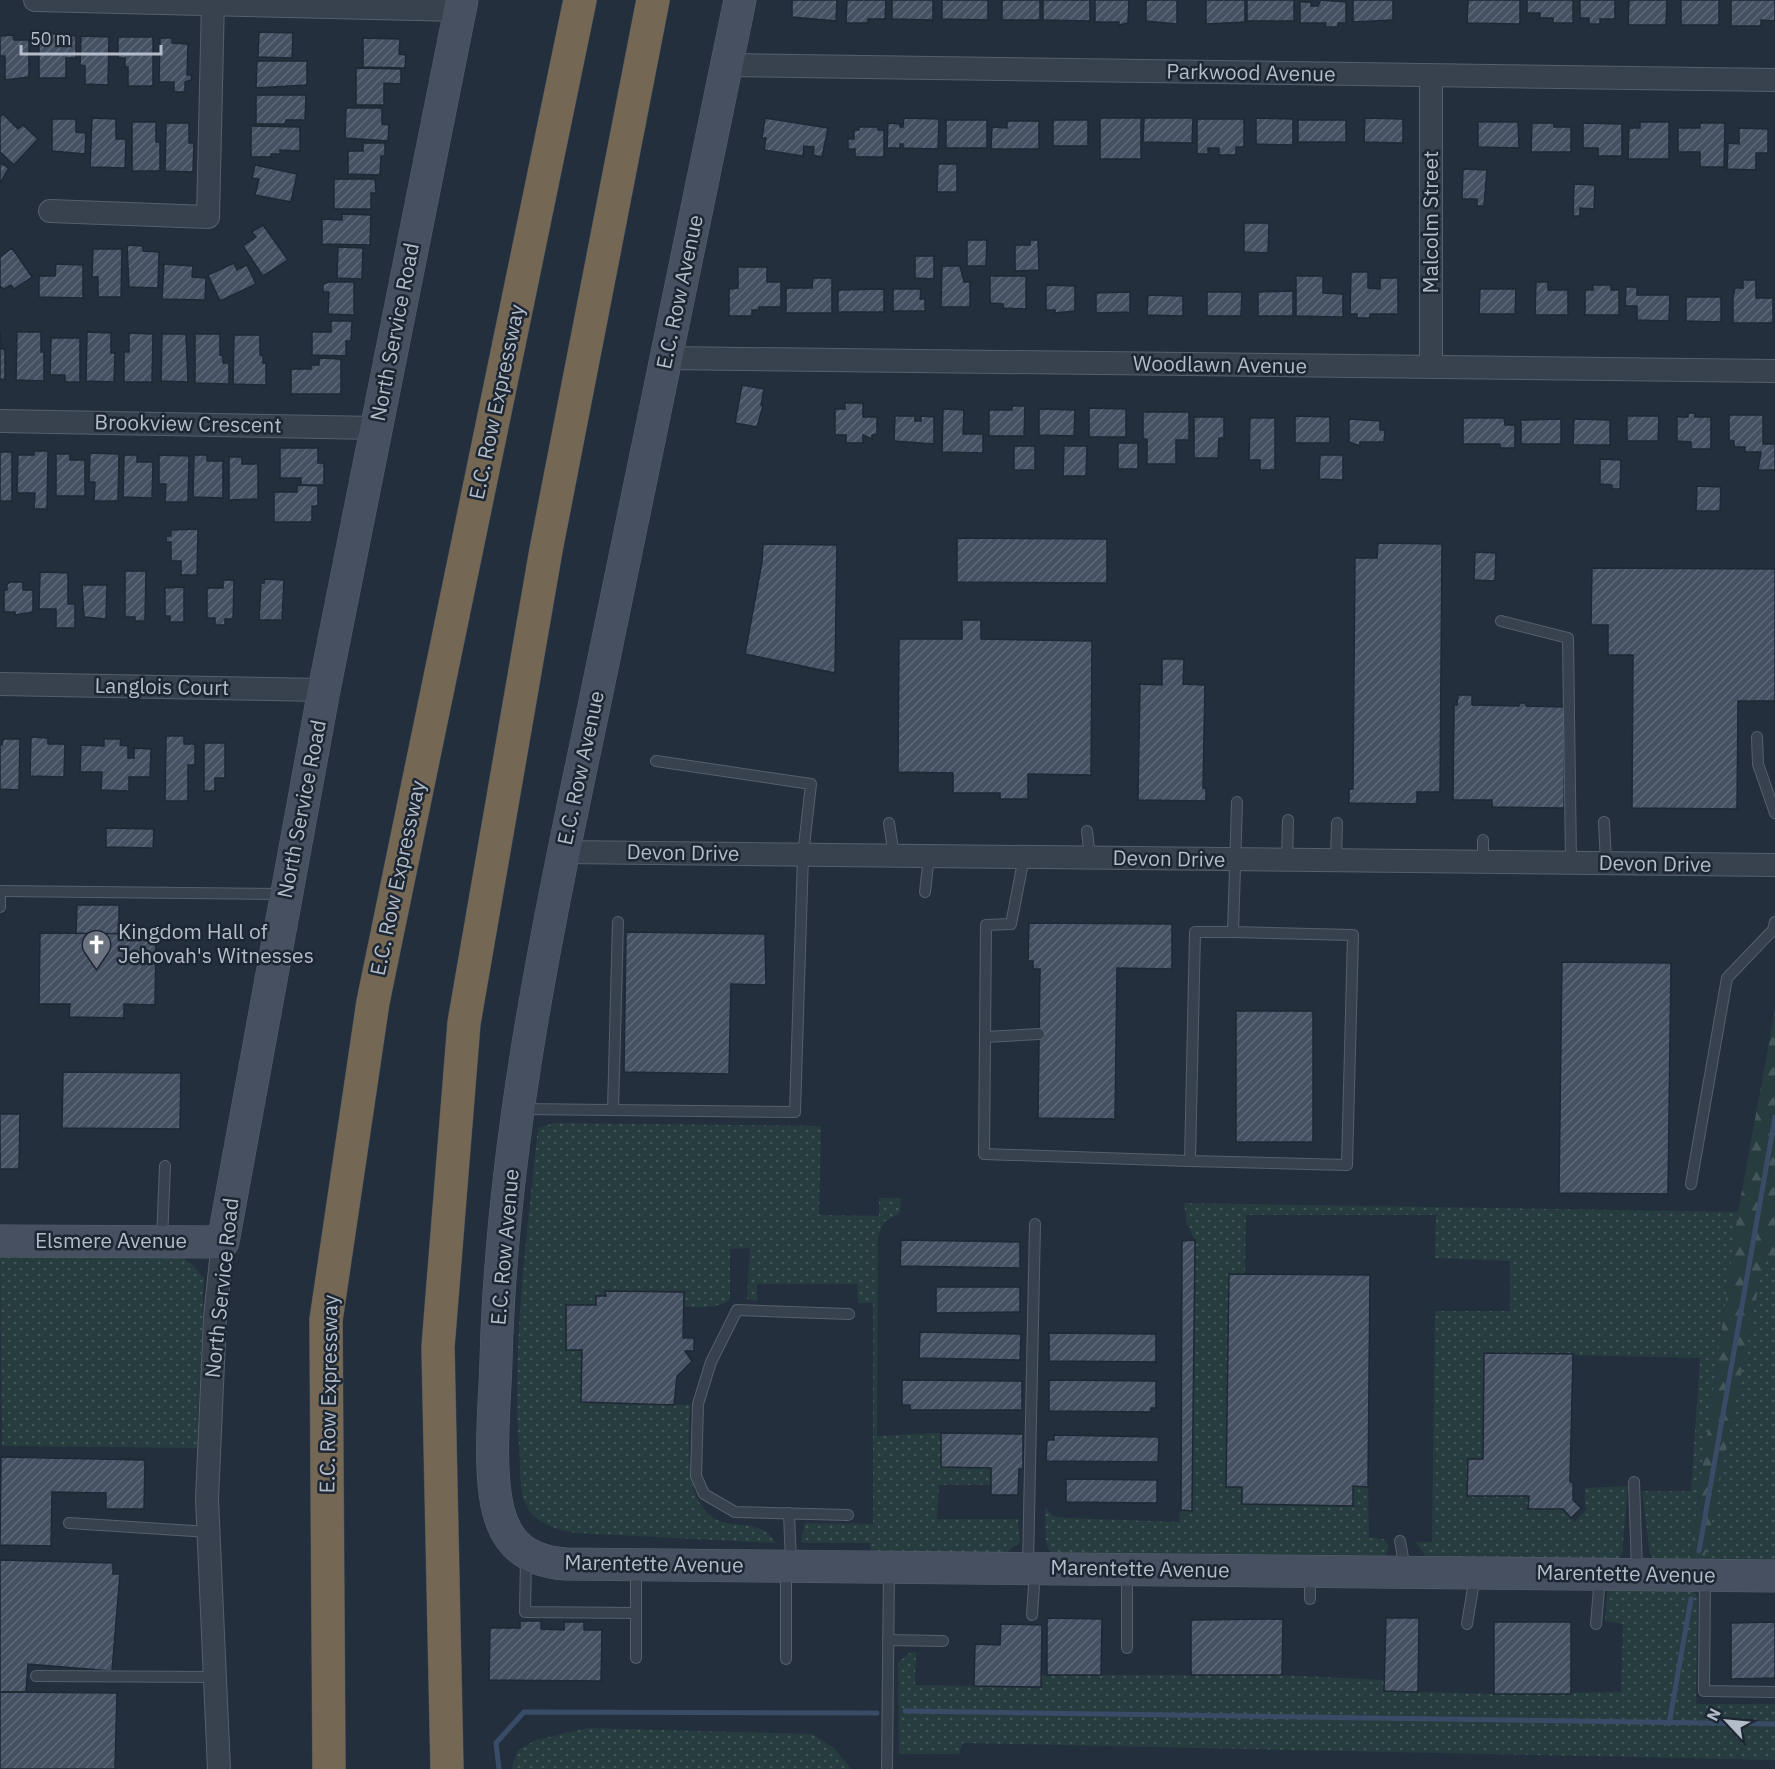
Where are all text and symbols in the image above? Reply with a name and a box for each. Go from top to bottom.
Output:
scale bar [21,18,160,56]
text: 50 m [30,27,72,50]
street label: Parkwood Avenue [1166,57,1336,87]
street label: Malcolm Street [1416,151,1444,293]
street label: E.C. Row Avenue [649,212,709,372]
street label: North Service Road [363,240,425,423]
street label: E.C. Row Expressway [462,301,530,502]
street label: Woodlawn Avenue [1133,348,1307,380]
street label: Brookview Crescent [94,407,282,439]
street label: Langlois Court [95,671,230,701]
street label: E.C. Row Avenue [550,688,610,848]
street label: North Service Road [270,717,332,900]
street label: E.C. Row Expressway [363,777,431,978]
street label: Devon Drive [626,837,740,867]
street label: Devon Drive [1112,843,1226,873]
street label: Devon Drive [1598,848,1712,878]
place label: Kingdom Hall of Jehovah's Witnesses [118,917,314,969]
church icon: Kingdom Hall of Jehovah's Witnesses [81,928,113,970]
street label: E.C. Row Avenue [483,1167,525,1326]
street label: North Service Road [198,1196,244,1379]
street label: Elsmere Avenue [35,1226,187,1254]
street label: E.C. Row Expressway [312,1294,344,1494]
street label: Marentette Avenue [564,1547,744,1579]
street label: Marentette Avenue [1050,1552,1230,1584]
street label: Marentette Avenue [1536,1557,1716,1589]
north arrow [1697,1691,1757,1751]
text: N [1702,1705,1725,1724]

